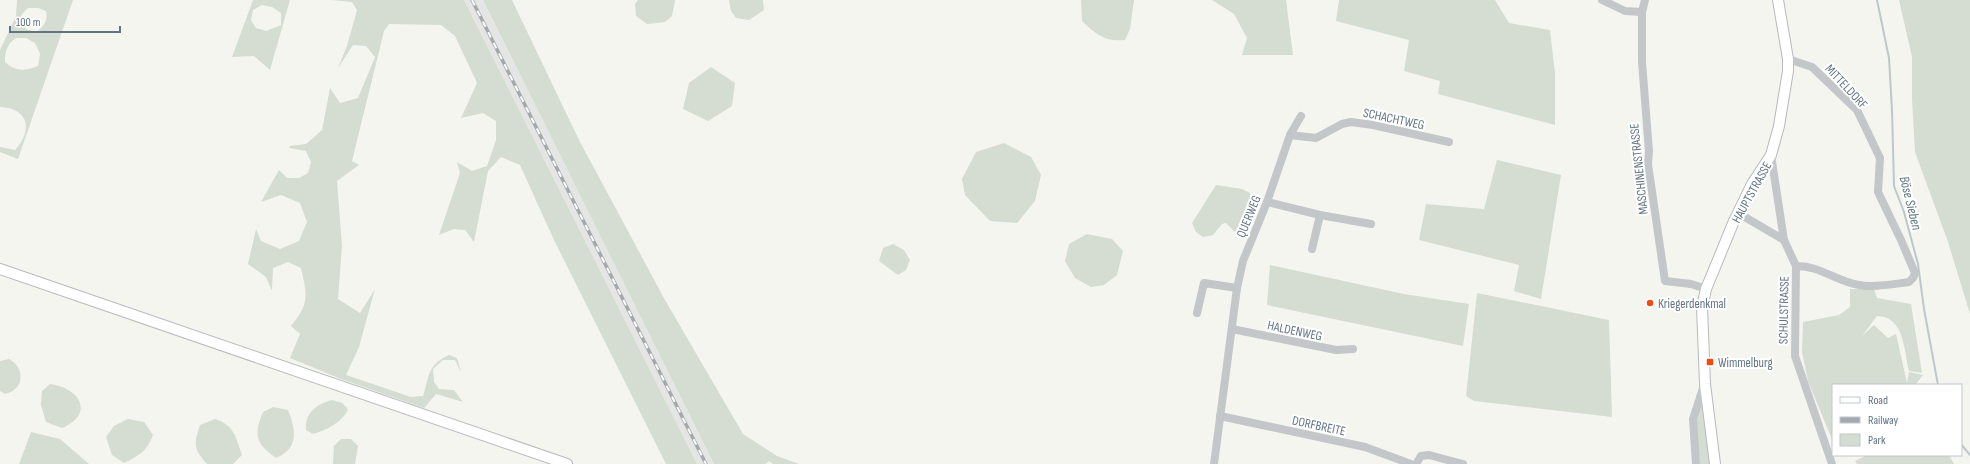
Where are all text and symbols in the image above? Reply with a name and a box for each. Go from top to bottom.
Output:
scale bar [10,8,120,34]
text: 100 m [16,15,41,30]
street label: MITTELDORF [1822,61,1871,112]
street label: SCHACHTWEG [1362,105,1426,133]
street label: MASCHINENSTRASSE [1626,123,1652,215]
street label: HAUPTSTRASSE [1728,159,1775,226]
water label: Böse Sieben [1896,174,1925,232]
street label: QUERWEG [1233,193,1265,240]
street label: SCHULSTRASSE [1775,276,1793,344]
place label: Kriegerdenkmal [1658,296,1726,312]
marker: Kriegerdenkmal [1645,298,1655,308]
street label: HALDENWEG [1266,317,1324,345]
place label: Wimmelburg [1718,355,1773,371]
marker: Wimmelburg [1705,357,1715,367]
legend [1832,384,1962,456]
text: Road [1868,393,1888,408]
street label: DORFBREITE [1291,413,1347,439]
text: Railway [1868,413,1899,428]
text: Park [1868,433,1886,448]

